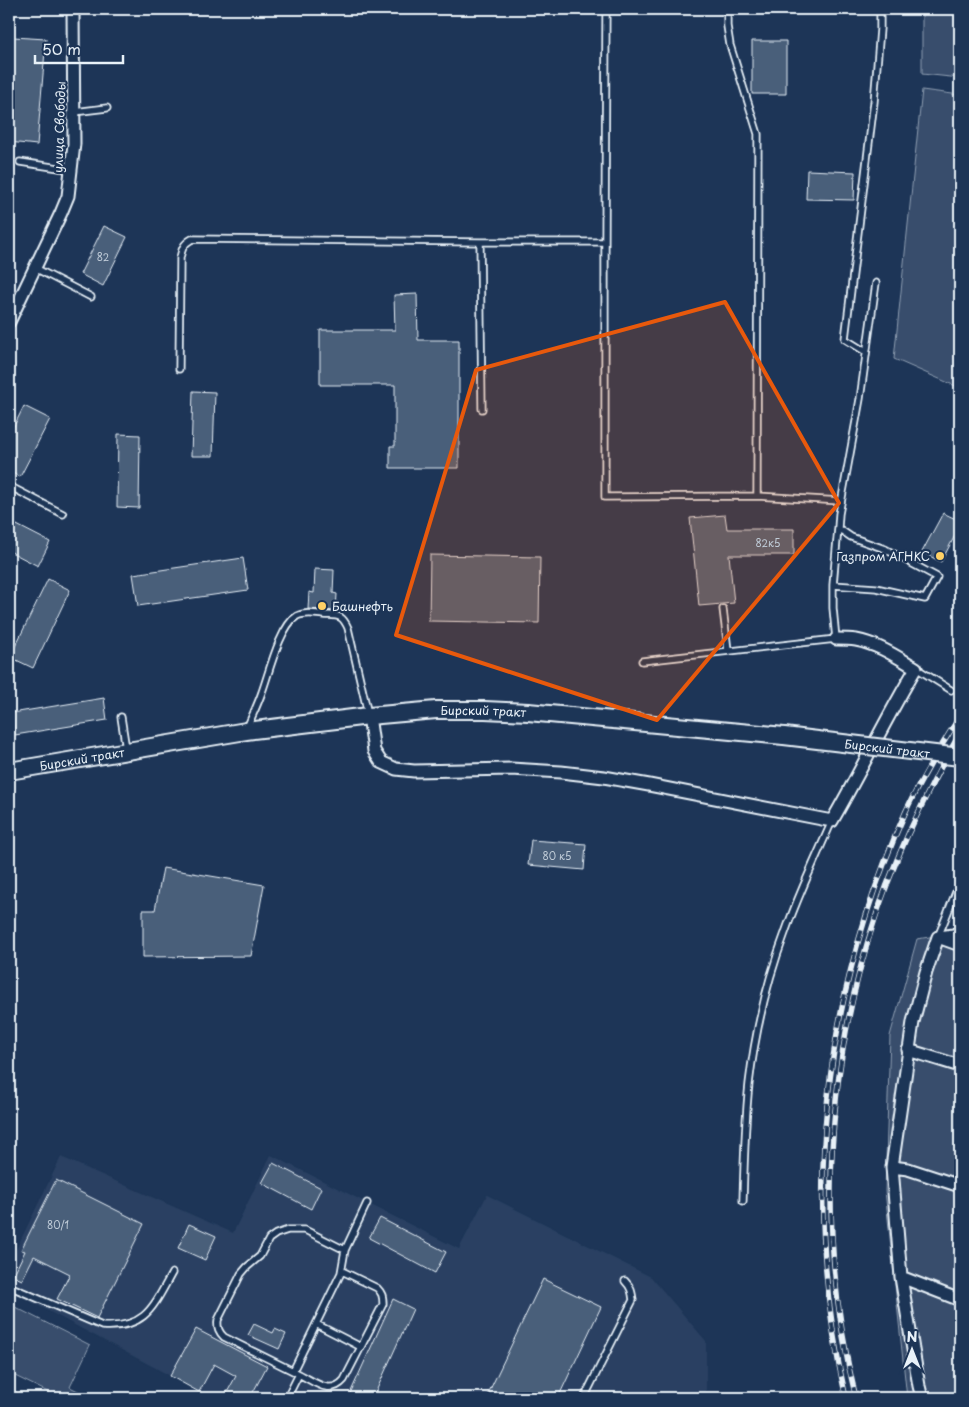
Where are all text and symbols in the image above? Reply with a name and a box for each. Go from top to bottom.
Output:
scale bar [35,32,122,64]
text: 50 m [42,37,81,60]
street label: улица Свободы [48,81,70,173]
house number: 82 [97,249,109,264]
house number: 82к5 [756,535,780,550]
place label: Газпром АГНКС [836,547,930,565]
marker: Газпром АГНКС [934,550,946,562]
place label: Башнефть [332,597,394,615]
marker: Башнефть [316,600,328,612]
street label: Бирский тракт [441,701,527,721]
street label: Бирский тракт [844,734,931,762]
street label: Бирский тракт [38,743,126,775]
house number: 80 к5 [542,848,572,863]
house number: 80/1 [47,1217,69,1232]
north arrow [886,1324,936,1374]
text: N [906,1326,918,1347]

